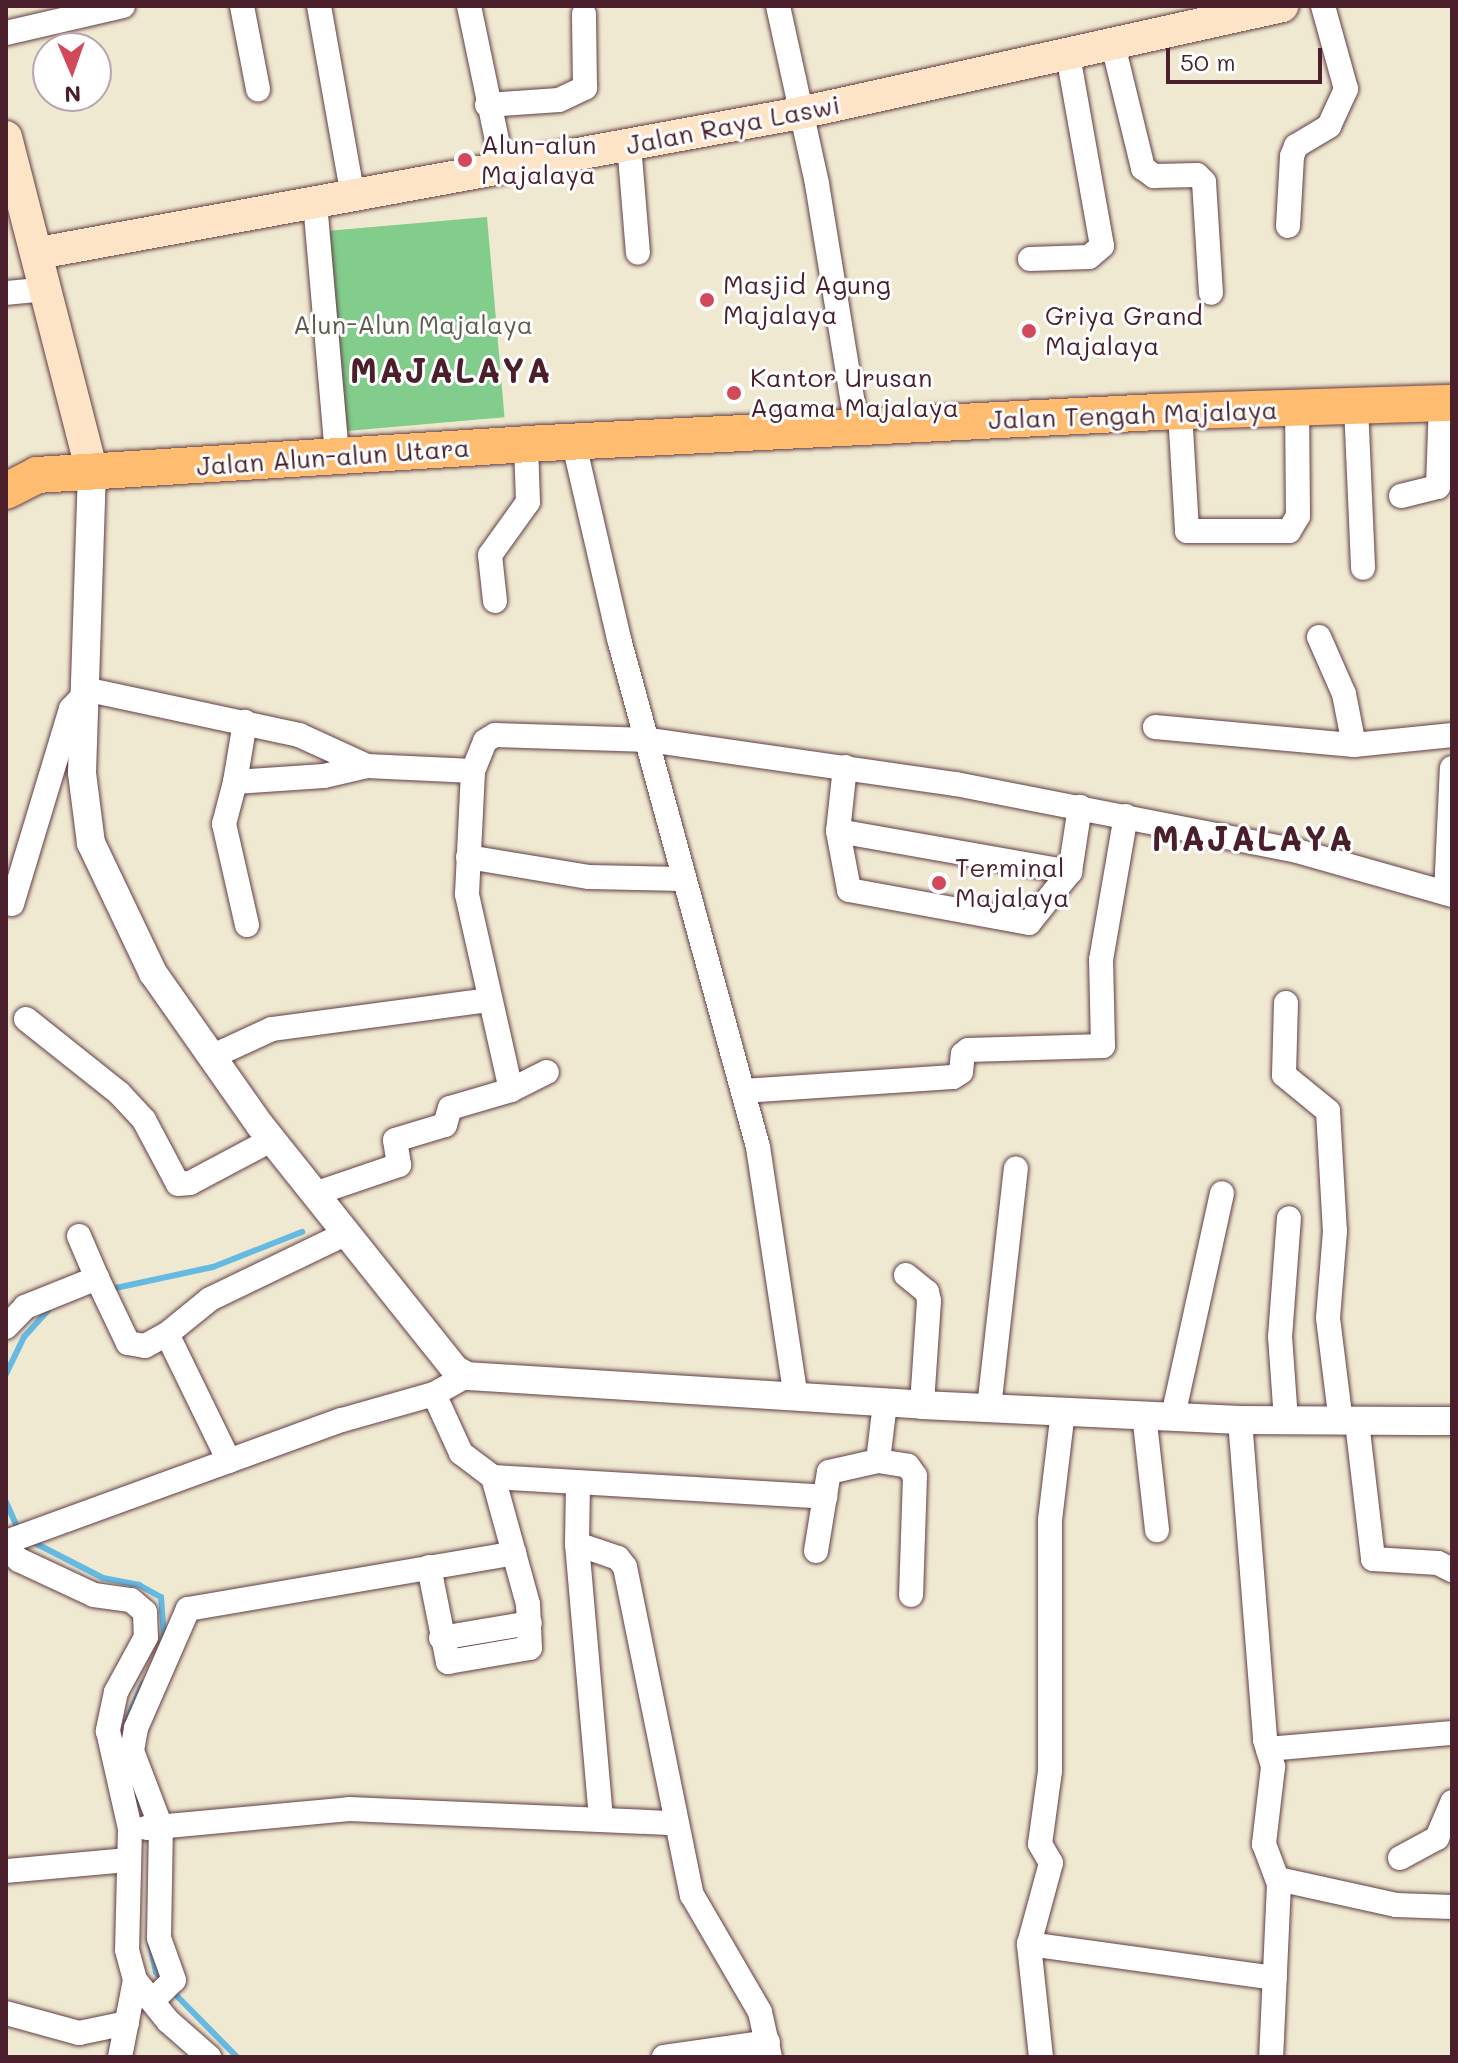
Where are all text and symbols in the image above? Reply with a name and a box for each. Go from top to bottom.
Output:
north arrow [32,32,112,112]
scale bar [1170,32,1326,82]
text: 50 m [1180,46,1236,77]
text: N [64,80,82,109]
street label: Jalan Raya Laswi [623,89,843,161]
place label: Alun-alun Majalaya [481,129,596,190]
marker: Alun-alun Majalaya [456,151,474,169]
place label: Masjid Agung Majalaya [723,269,891,330]
marker: Masjid Agung Majalaya [698,291,716,309]
place label: Griya Grand Majalaya [1045,300,1203,362]
park label: Alun-Alun Majalaya [293,309,533,341]
marker: Griya Grand Majalaya [1020,322,1038,340]
district label: MAJALAYA [350,350,552,390]
place label: Kantor Urusan Agama Majalaya [750,362,959,424]
marker: Kantor Urusan Agama Majalaya [725,384,743,402]
street label: Jalan Tengah Majalaya [988,394,1278,436]
street label: Jalan Alun-alun Utara [195,432,471,482]
district label: MAJALAYA [1152,818,1354,858]
place label: Terminal Majalaya [955,852,1069,914]
marker: Terminal Majalaya [930,874,948,892]

